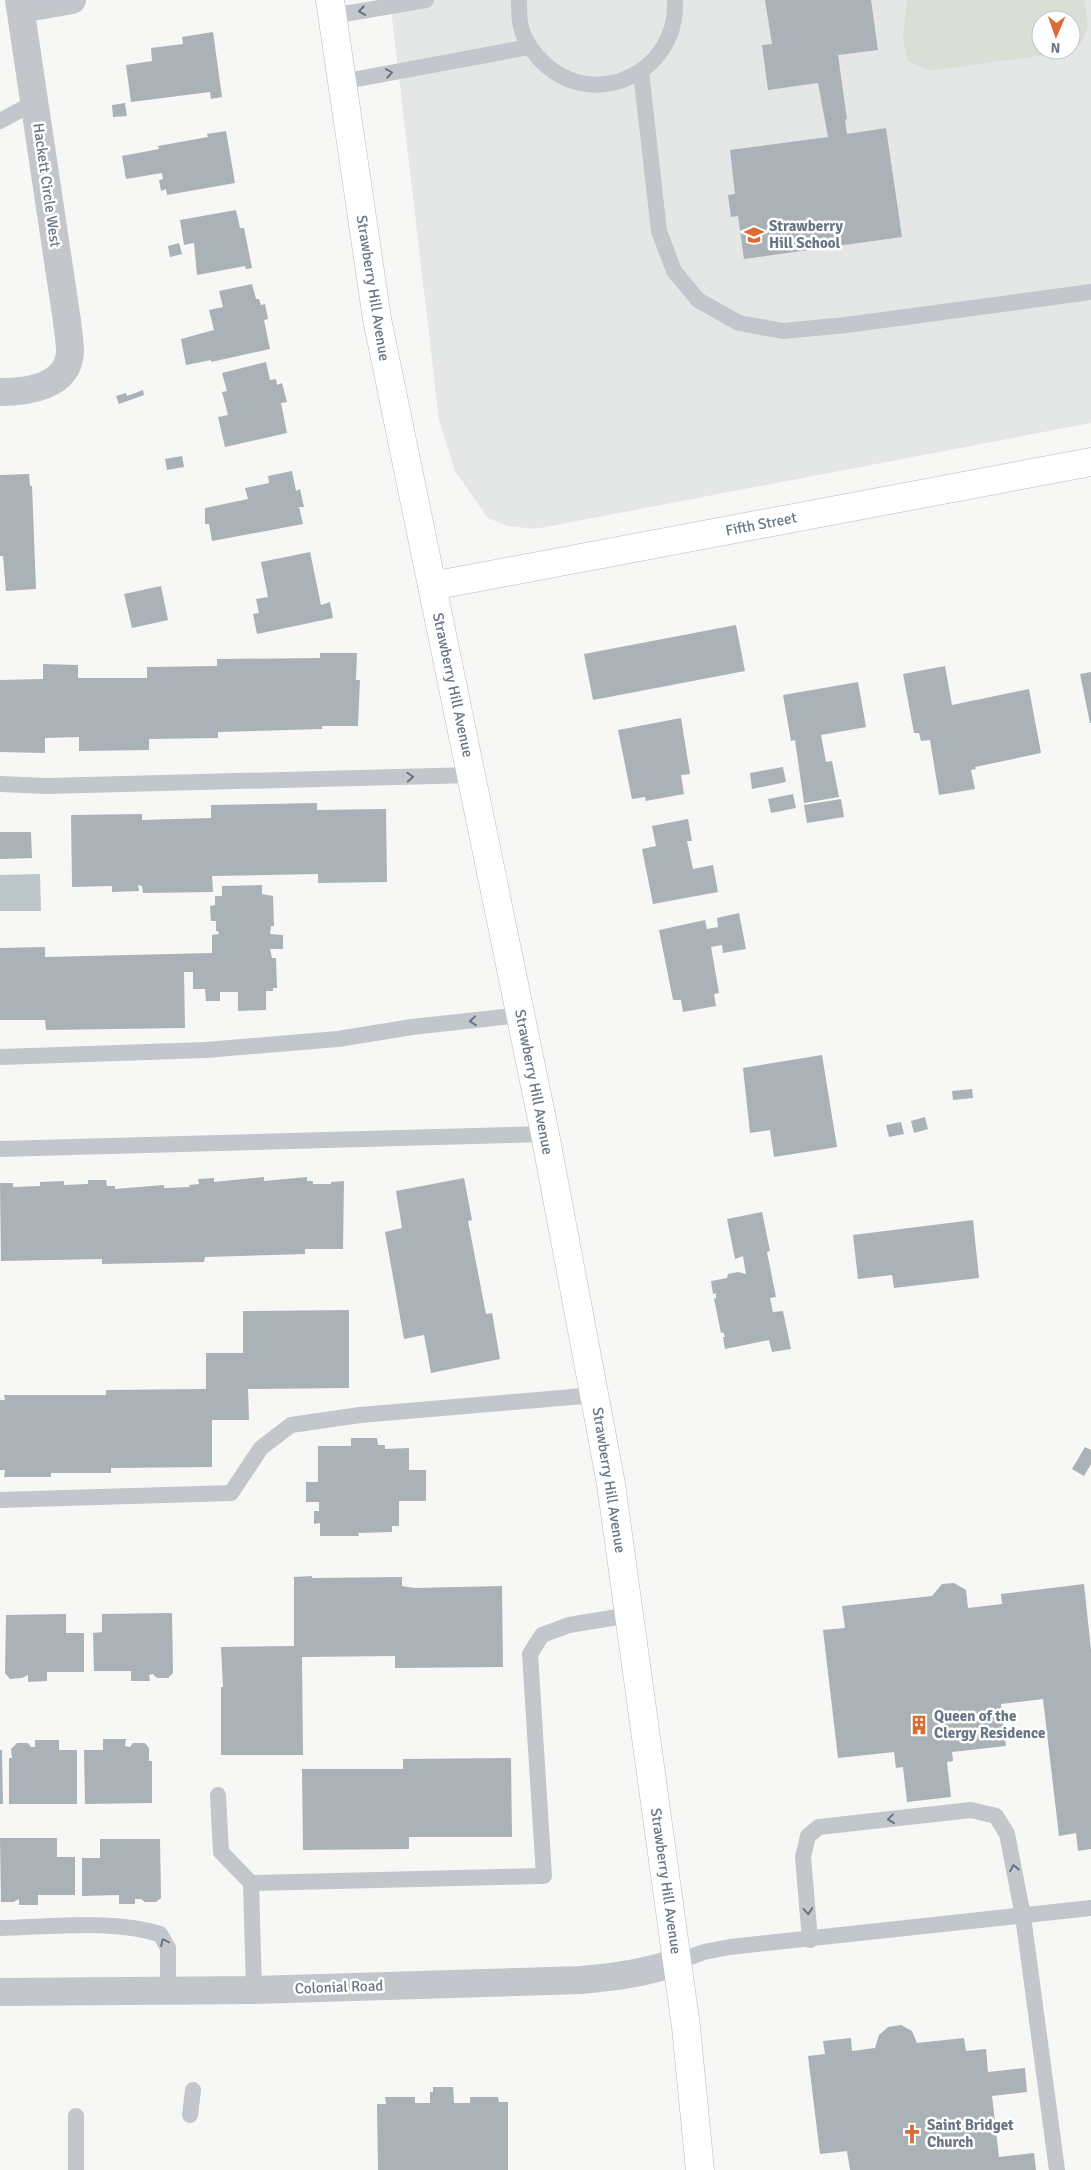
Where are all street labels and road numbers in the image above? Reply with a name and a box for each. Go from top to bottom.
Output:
street label: Hackett Circle West [29,122,65,248]
street label: Strawberry Hill Avenue [353,214,393,362]
street label: Fifth Street [724,508,798,540]
street label: Strawberry Hill Avenue [429,611,477,759]
street label: Strawberry Hill Avenue [511,1008,557,1156]
street label: Strawberry Hill Avenue [589,1406,629,1554]
street label: Strawberry Hill Avenue [647,1807,685,1955]
street label: Colonial Road [294,1976,384,1998]

